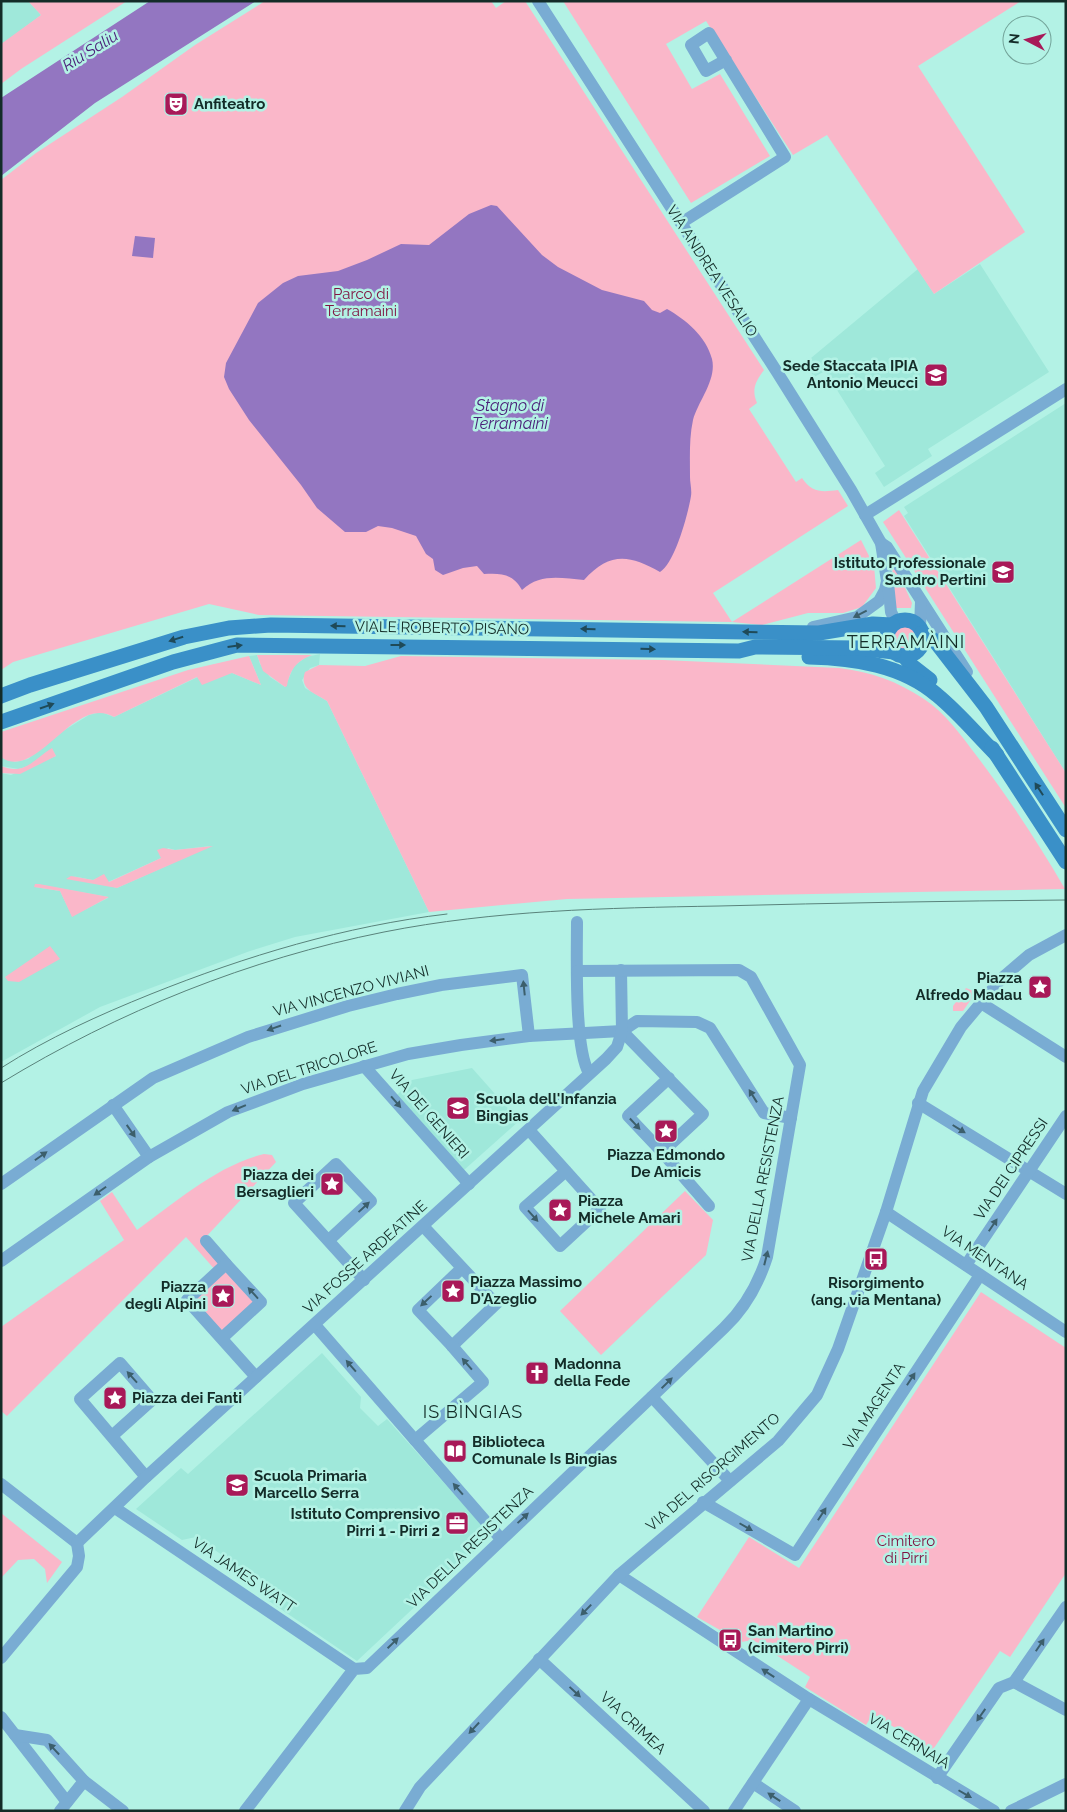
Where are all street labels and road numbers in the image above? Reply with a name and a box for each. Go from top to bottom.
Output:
street label: VIA ANDREA VESALIO [663,202,761,340]
street label: VIALE ROBERTO PISANO [355,617,529,639]
street label: VIA VINCENZO VIVIANI [271,962,431,1020]
street label: VIA DEL TRICOLORE [239,1038,379,1098]
street label: VIA DEI GENIERI [385,1066,473,1162]
street label: VIA DELLA RESISTENZA [738,1095,788,1263]
street label: VIA DEI CIPRESSI [970,1115,1052,1223]
street label: VIA FOSSE ARDEATINE [299,1197,431,1317]
street label: VIA MENTANA [938,1222,1032,1294]
street label: VIA MAGENTA [839,1359,909,1453]
street label: VIA DEL RISORGIMENTO [642,1409,784,1535]
street label: VIA DELLA RESISTENZA [403,1482,537,1612]
street label: VIA JAMES WATT [189,1534,299,1616]
street label: VIA CRIMEA [596,1688,670,1758]
street label: VIA CERNAIA [865,1710,953,1772]

